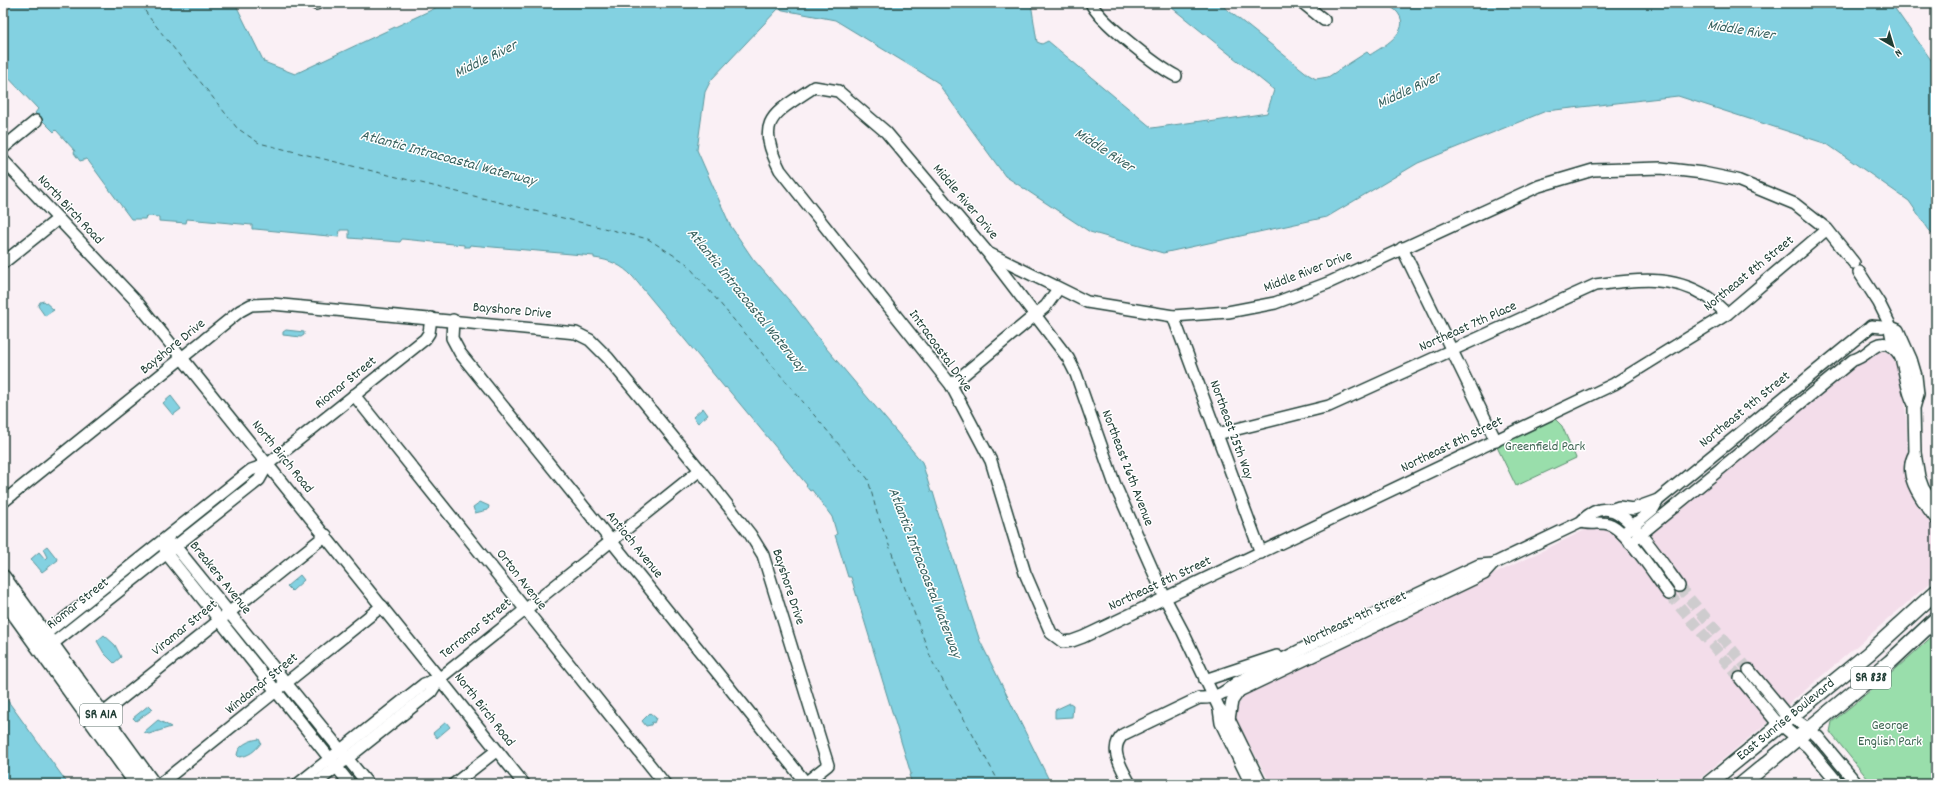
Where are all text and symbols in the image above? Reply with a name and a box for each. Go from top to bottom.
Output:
water label: Middle River [1706,15,1778,47]
north arrow [1873,26,1913,66]
water label: Middle River [451,35,523,85]
text: N [1890,44,1905,61]
water label: Middle River [1374,66,1446,115]
water label: Middle River [1070,123,1140,179]
water label: Atlantic Intracoastal Waterway [358,125,540,193]
street label: Middle River Drive [927,160,1003,244]
street label: North Birch Road [32,171,108,249]
water label: Atlantic Intracoastal Waterway [681,224,813,380]
street label: Northeast 8th Street [1699,231,1799,317]
street label: Middle River Drive [1261,246,1355,298]
street label: Northeast 7th Place [1416,296,1520,358]
street label: Bayshore Drive [472,298,552,324]
street label: Intracoastal Drive [903,306,977,396]
street label: Bayshore Drive [136,314,210,380]
street label: Riomar Street [311,352,381,414]
street label: Northeast 9th Street [1695,367,1795,453]
street label: Northeast 25th Way [1204,377,1258,483]
street label: Northeast 26th Avenue [1096,407,1158,529]
street label: Northeast 8th Street [1398,412,1506,478]
street label: North Birch Road [246,416,318,498]
park label: Greenfield Park [1505,437,1586,457]
water label: Atlantic Intracoastal Waterway [881,485,967,663]
street label: Antioch Avenue [601,507,667,583]
street label: Breakers Avenue [184,537,256,619]
street label: Orton Avenue [491,545,551,615]
street label: Bayshore Drive [766,546,810,628]
street label: Northeast 8th Street [1105,551,1215,617]
street label: Riomar Street [43,573,113,635]
street label: Northeast 9th Street [1300,586,1410,652]
street label: Terramar Street [436,594,516,664]
street label: Viramar Street [148,595,222,661]
street label: Windamar Street [221,648,303,720]
road number: SR 838 [1851,667,1891,689]
street label: North Birch Road [449,669,519,751]
street label: East Sunrise Boulevard [1733,674,1839,766]
road number: SR A1A [80,704,122,726]
park label: George English Park [1858,716,1922,752]

